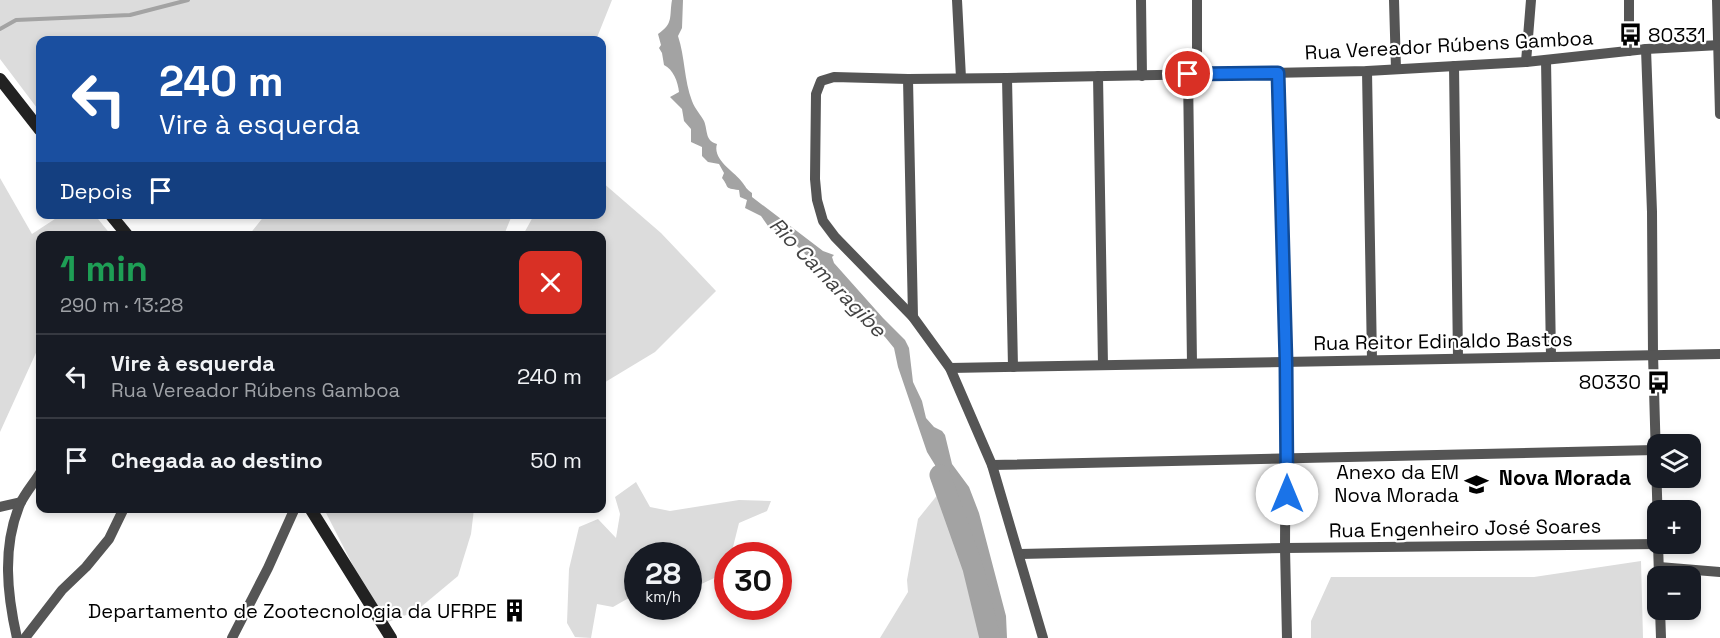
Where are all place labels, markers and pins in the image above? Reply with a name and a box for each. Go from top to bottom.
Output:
bus stop icon: 80331 [1617,22,1643,48]
place label: 80331 [1648,22,1706,48]
pin [1162,48,1213,99]
place label: 80330 [1579,369,1641,395]
bus stop icon: 80330 [1646,369,1672,395]
place label: Anexo da EM Nova Morada [1334,459,1459,508]
school or university icon: Anexo da EM Nova Morada [1464,471,1490,497]
place label: Departamento de Zootecnologia da UFRPE [88,598,497,624]
building icon: Departamento de Zootecnologia da UFRPE [502,598,528,624]

